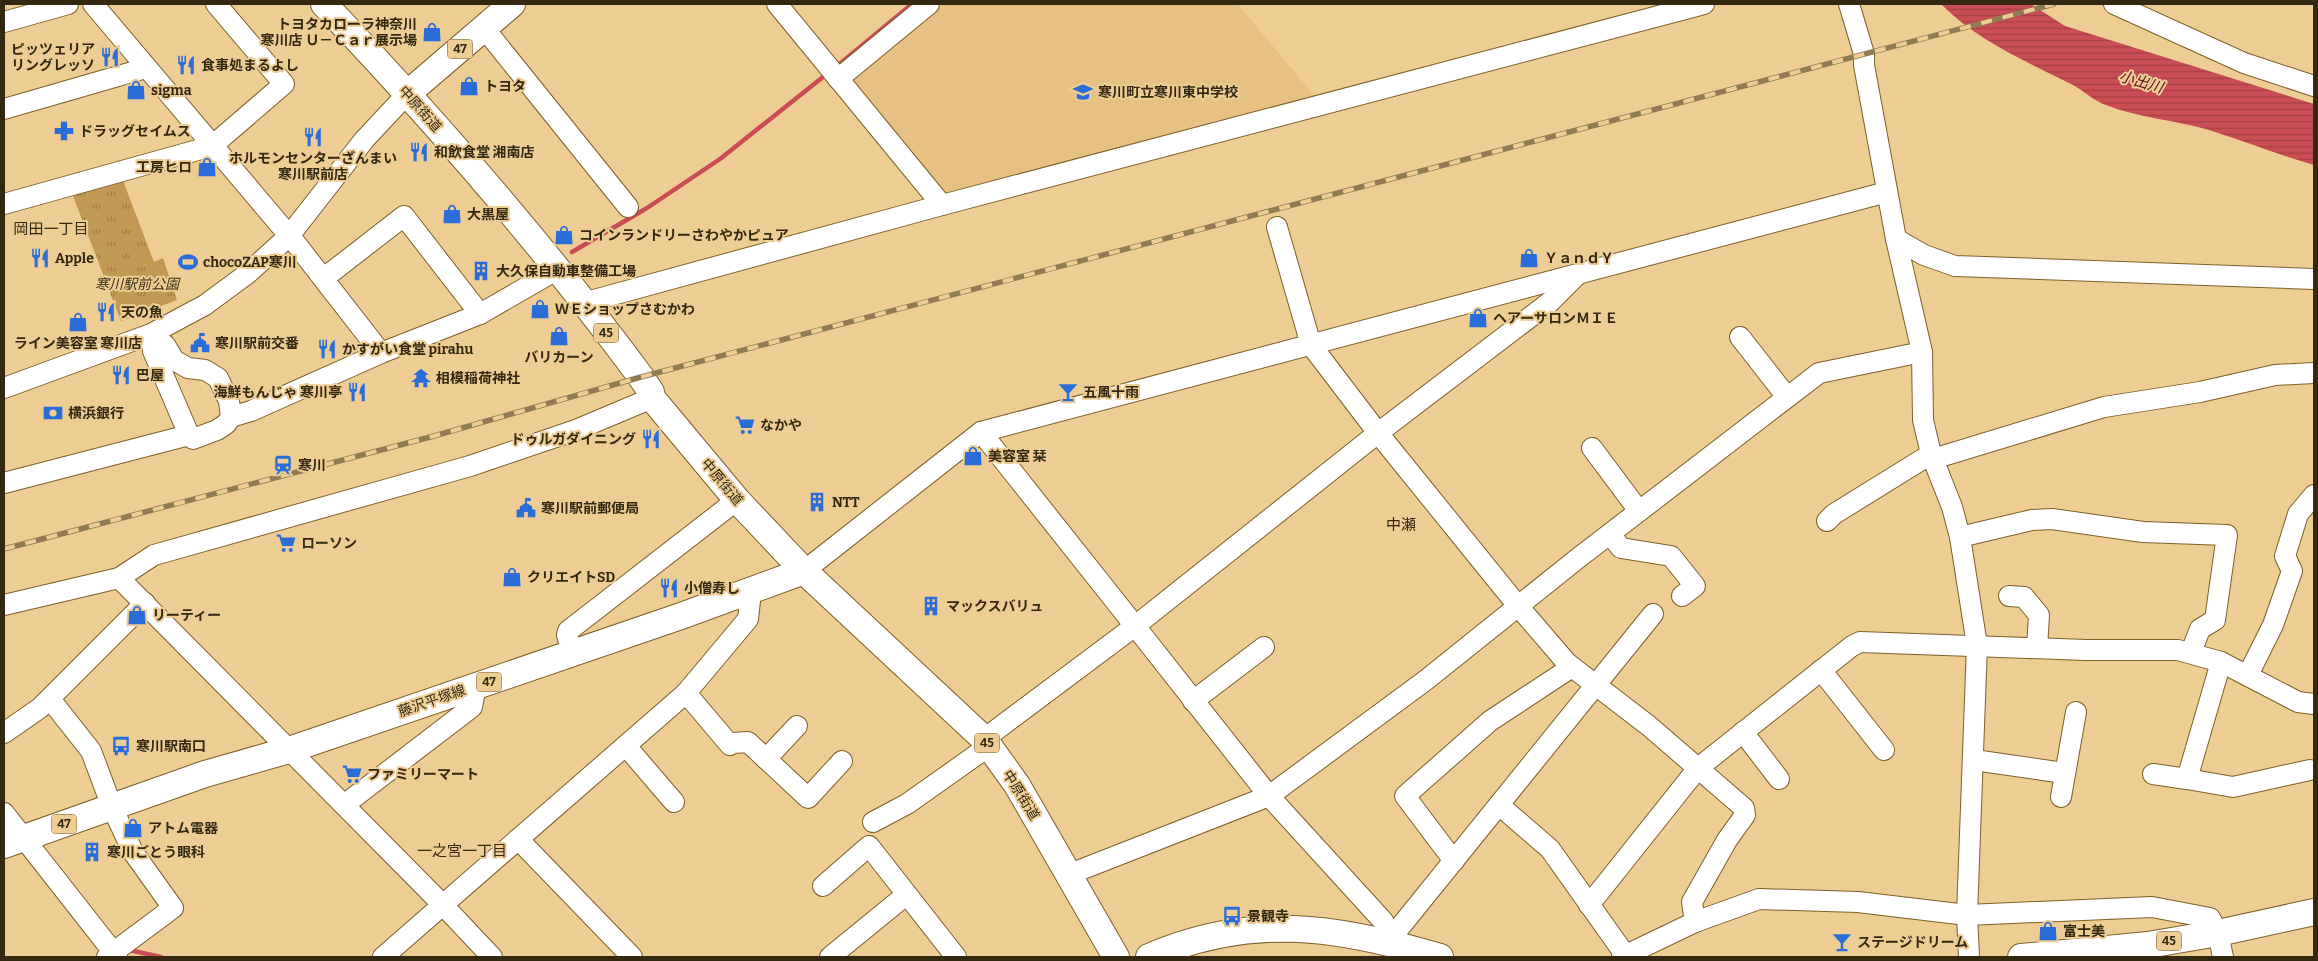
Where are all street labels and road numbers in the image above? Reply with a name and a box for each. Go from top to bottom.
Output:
road number: 47 [448,40,472,59]
street label: 中原街道 [395,83,445,135]
road number: 45 [594,323,618,342]
street label: 中原街道 [697,455,747,509]
road number: 47 [476,672,502,692]
street label: 藤沢平塚線 [396,682,468,720]
road number: 45 [974,734,1000,752]
street label: 中原街道 [999,767,1043,823]
road number: 47 [52,814,76,834]
road number: 45 [2156,931,2182,950]

